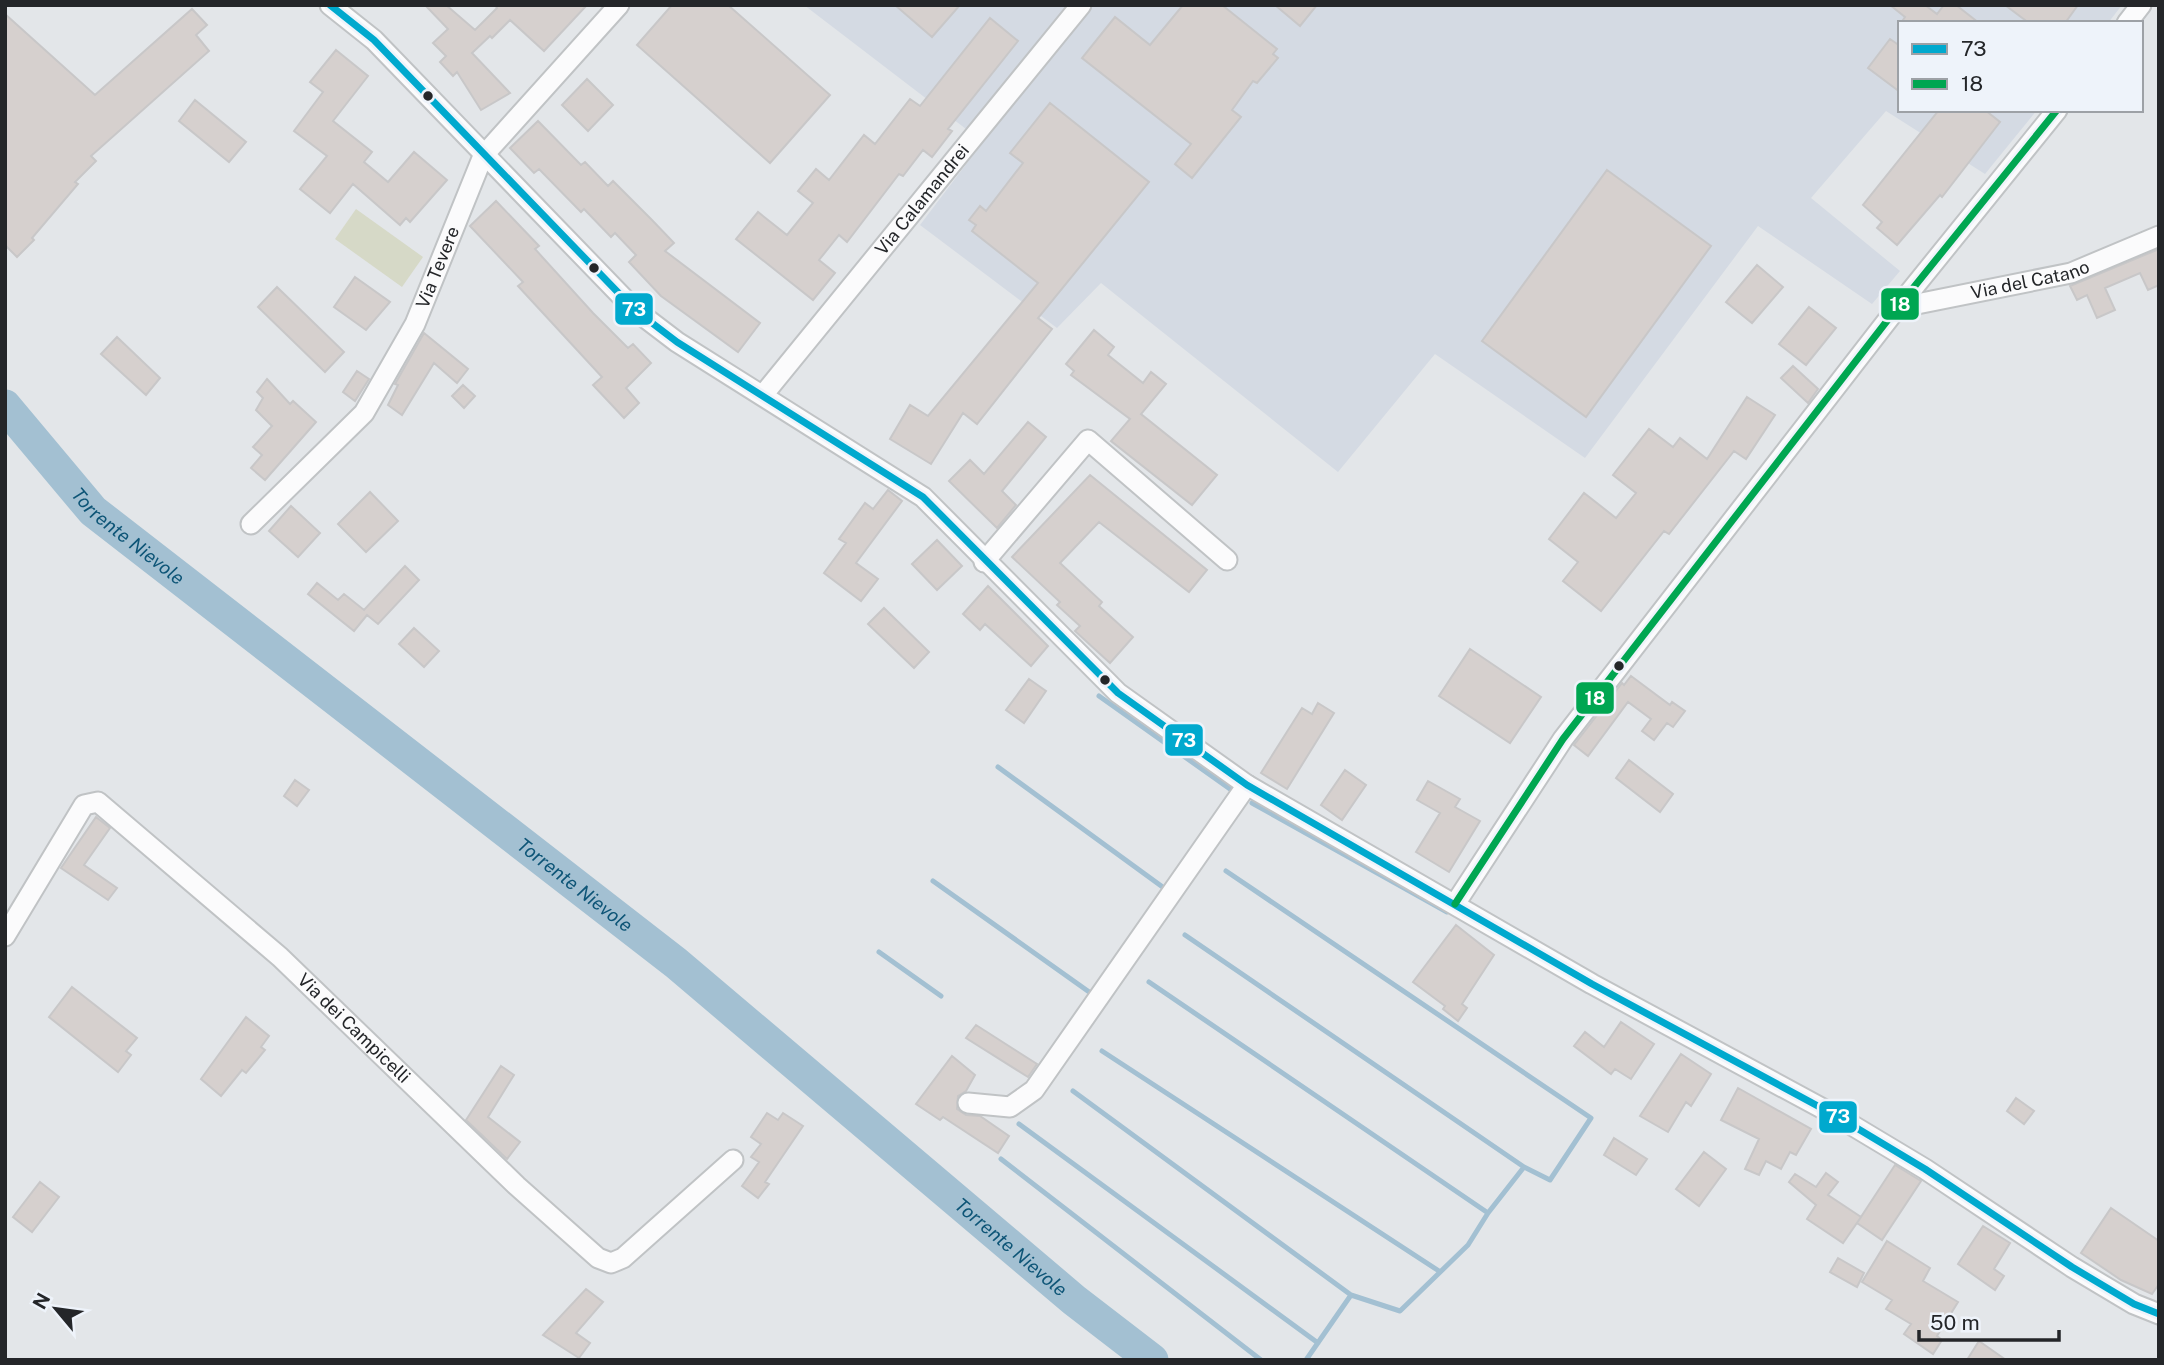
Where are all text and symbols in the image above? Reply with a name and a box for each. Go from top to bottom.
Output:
legend [1898,21,2143,112]
text: 73 [1961,36,1986,61]
text: 18 [1961,71,1983,96]
unlabelled marker [421,89,435,103]
street label: Via Calamandrei [870,140,973,259]
street label: Via Tevere [411,223,463,311]
street label: Via del Catano [1969,256,2092,303]
unlabelled marker [587,261,601,275]
line badge: 18 [1880,287,1920,321]
line badge: 73 [614,292,654,326]
text: 18 [1890,293,1910,315]
text: 73 [622,298,646,320]
water label: Torrente Nievole [67,483,189,589]
unlabelled marker [1612,659,1626,673]
unlabelled marker [1098,673,1112,687]
line badge: 18 [1575,681,1615,715]
text: 18 [1585,687,1605,709]
line badge: 73 [1164,723,1204,757]
text: 73 [1172,729,1196,751]
water label: Torrente Nievole [513,833,637,936]
street label: Via dei Campicelli [293,969,415,1087]
line badge: 73 [1818,1100,1858,1134]
text: 73 [1826,1105,1850,1127]
water label: Torrente Nievole [951,1193,1072,1300]
north arrow [21,1274,91,1344]
text: N [28,1289,54,1313]
scale bar [1919,1298,2059,1342]
text: 50 m [1930,1310,1980,1335]

